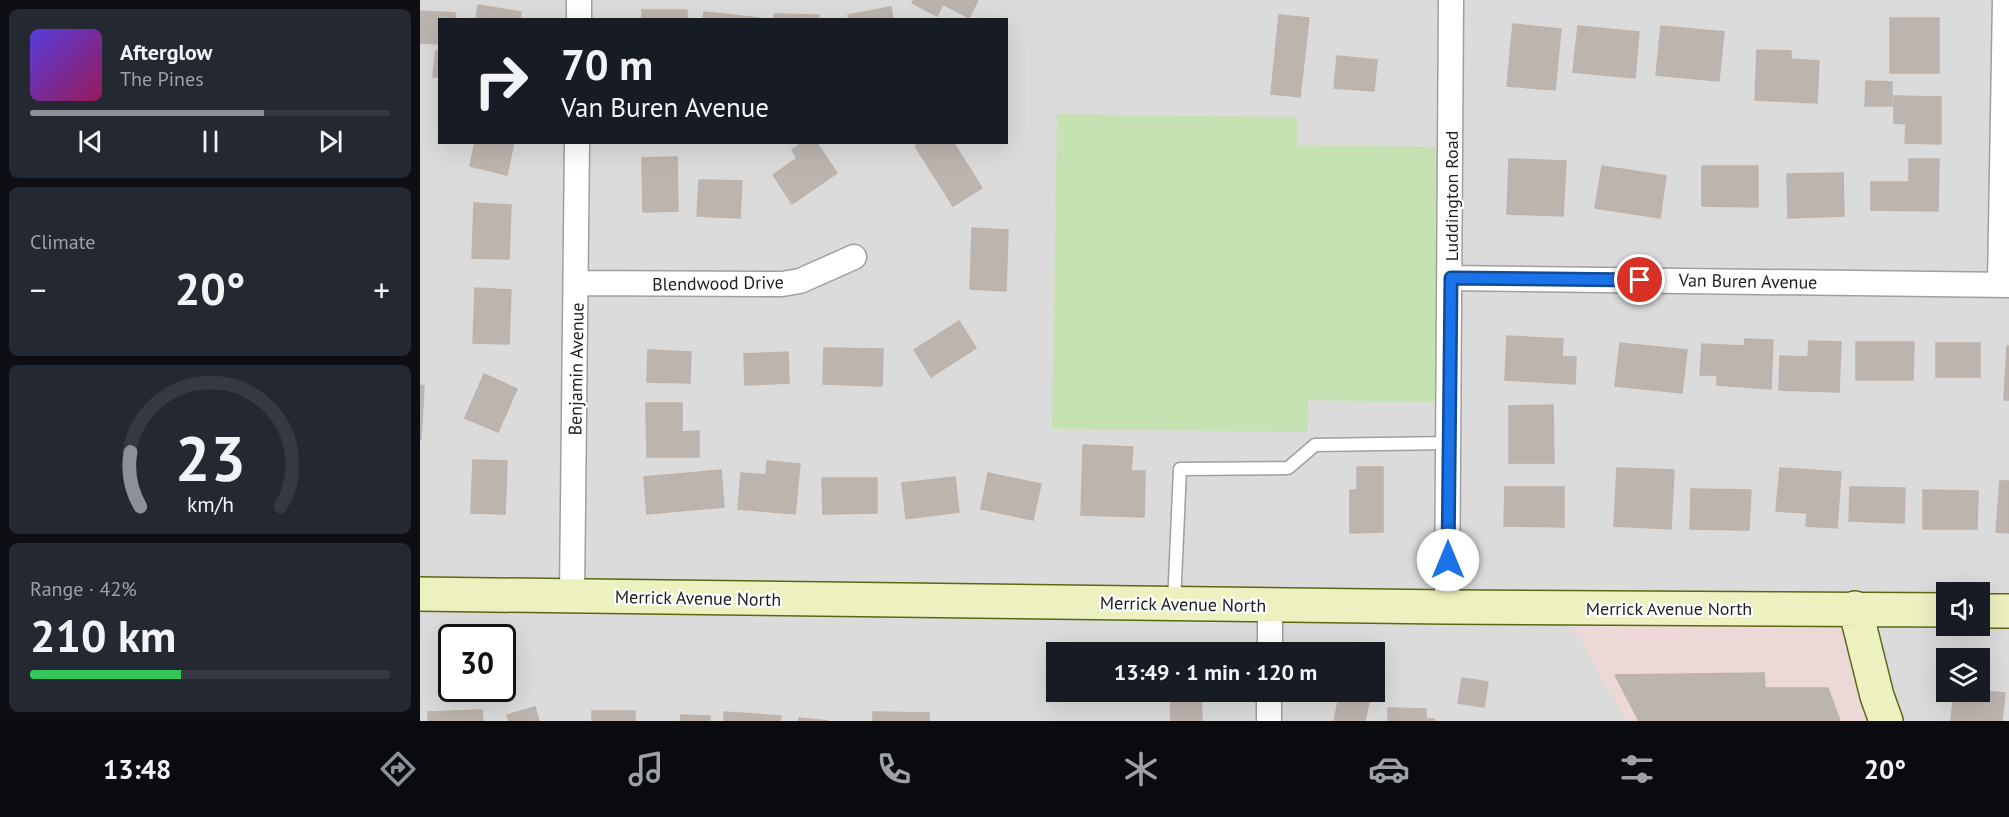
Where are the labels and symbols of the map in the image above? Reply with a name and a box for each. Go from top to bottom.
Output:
street label: Luddington Road [1440,131,1463,261]
pin [1614,254,1665,305]
street label: Van Buren Avenue [1677,268,1818,294]
street label: Blendwood Drive [652,270,784,296]
street label: Benjamin Avenue [563,302,589,436]
position arrow [1416,528,1480,592]
street label: Merrick Avenue North [615,585,781,611]
street label: Merrick Avenue North [1100,591,1266,617]
street label: Merrick Avenue North [1586,597,1752,620]
speed limit sign: 30 [438,624,516,702]

